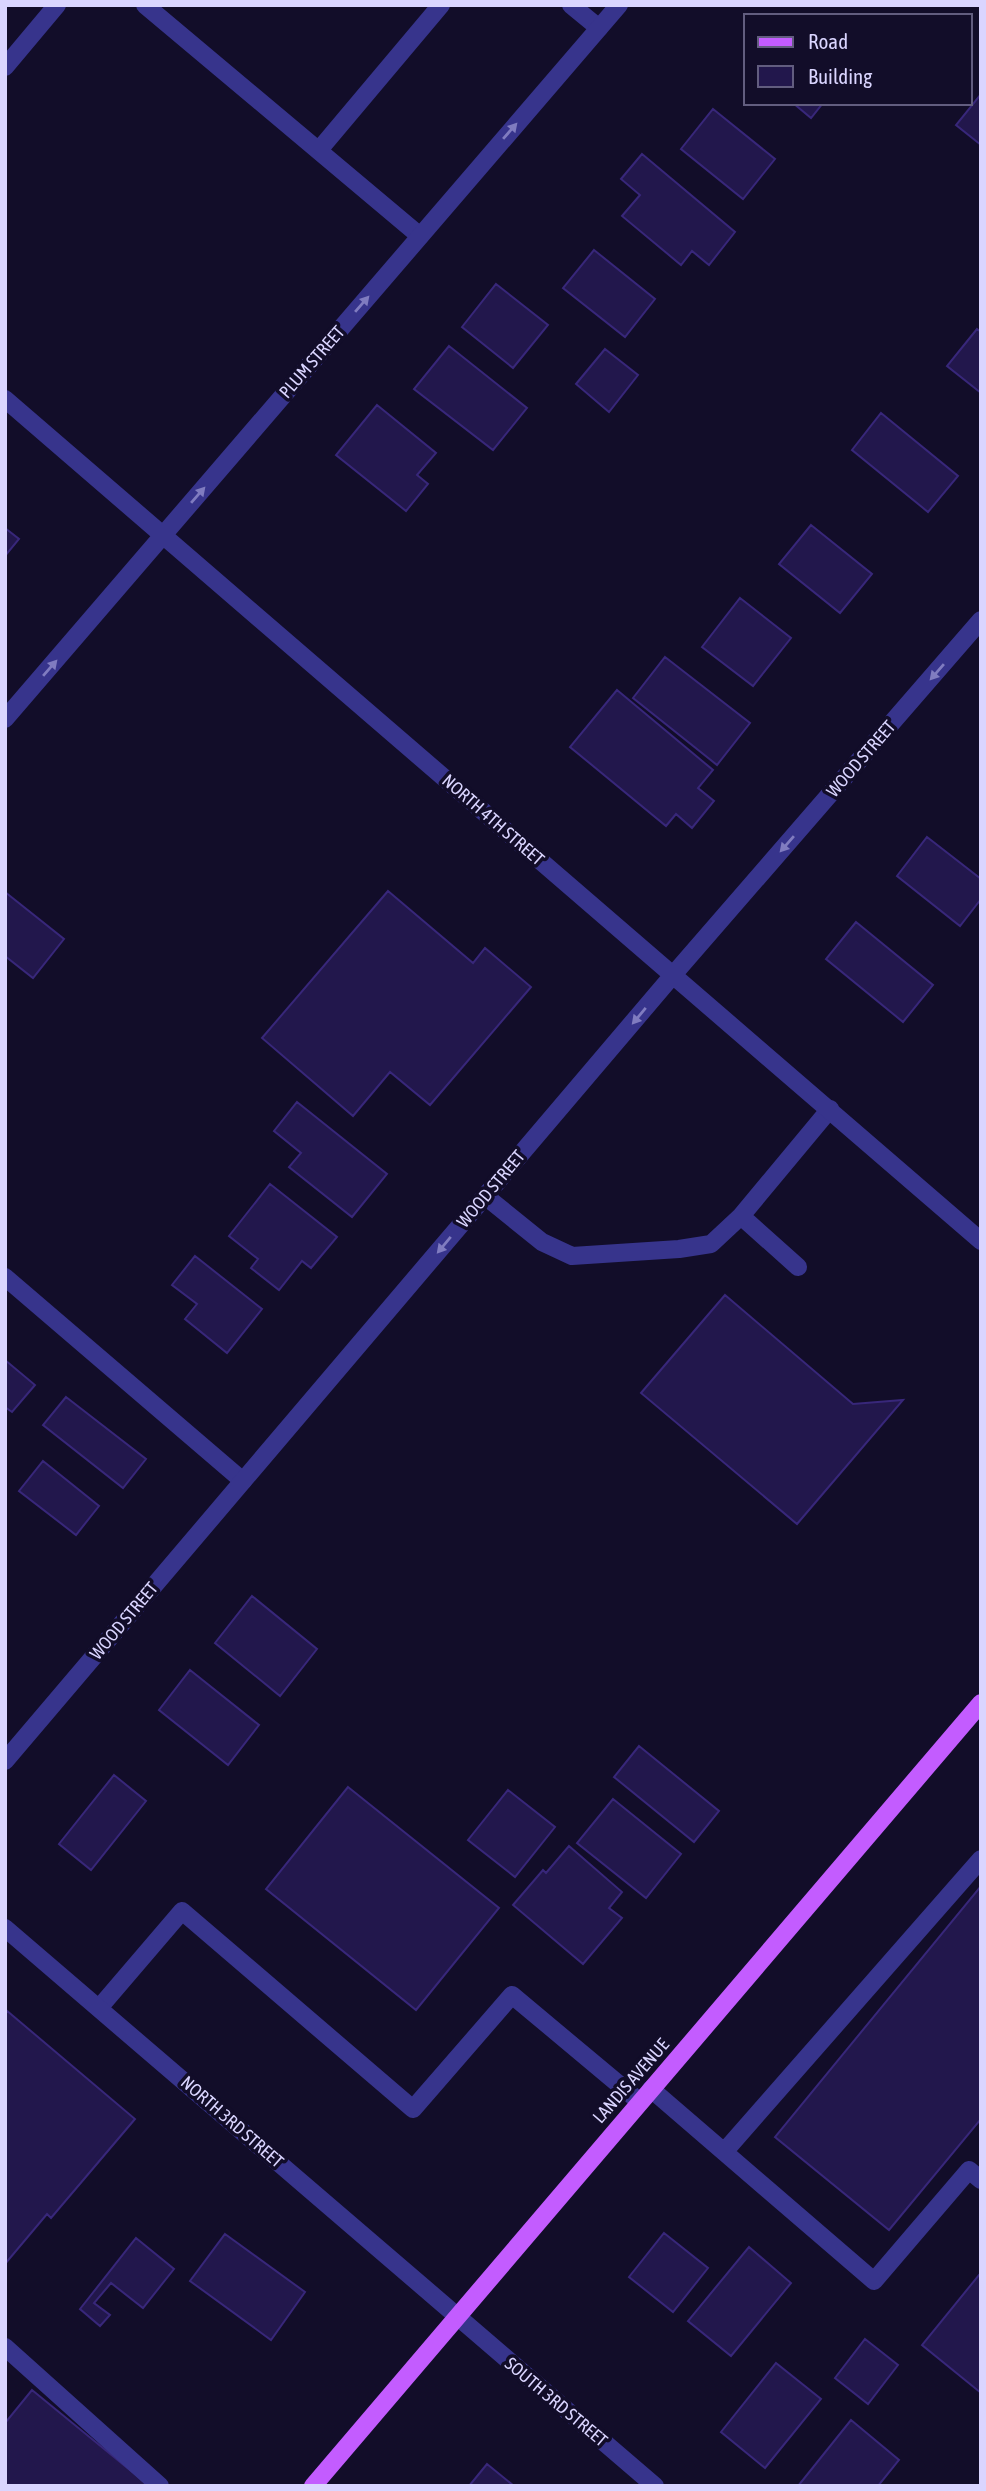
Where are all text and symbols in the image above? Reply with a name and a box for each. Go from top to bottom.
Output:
legend [744,14,972,105]
text: Road [808,29,848,53]
text: Building [808,64,872,88]
one-way arrow [502,122,518,140]
one-way arrow [354,295,370,313]
street label: PLUM STREET [275,321,349,402]
one-way arrow [190,486,206,504]
one-way arrow [42,659,57,676]
one-way arrow [929,663,945,681]
street label: WOOD STREET [822,716,899,801]
street label: NORTH 4TH STREET [438,770,549,870]
one-way arrow [780,835,795,852]
one-way arrow [632,1007,647,1024]
street label: WOOD STREET [452,1146,529,1231]
one-way arrow [436,1236,452,1254]
street label: WOOD STREET [85,1578,162,1663]
street label: LANDIS AVENUE [588,2034,673,2127]
street label: NORTH 3RD STREET [177,2071,288,2172]
street label: SOUTH 3RD STREET [501,2353,612,2451]

